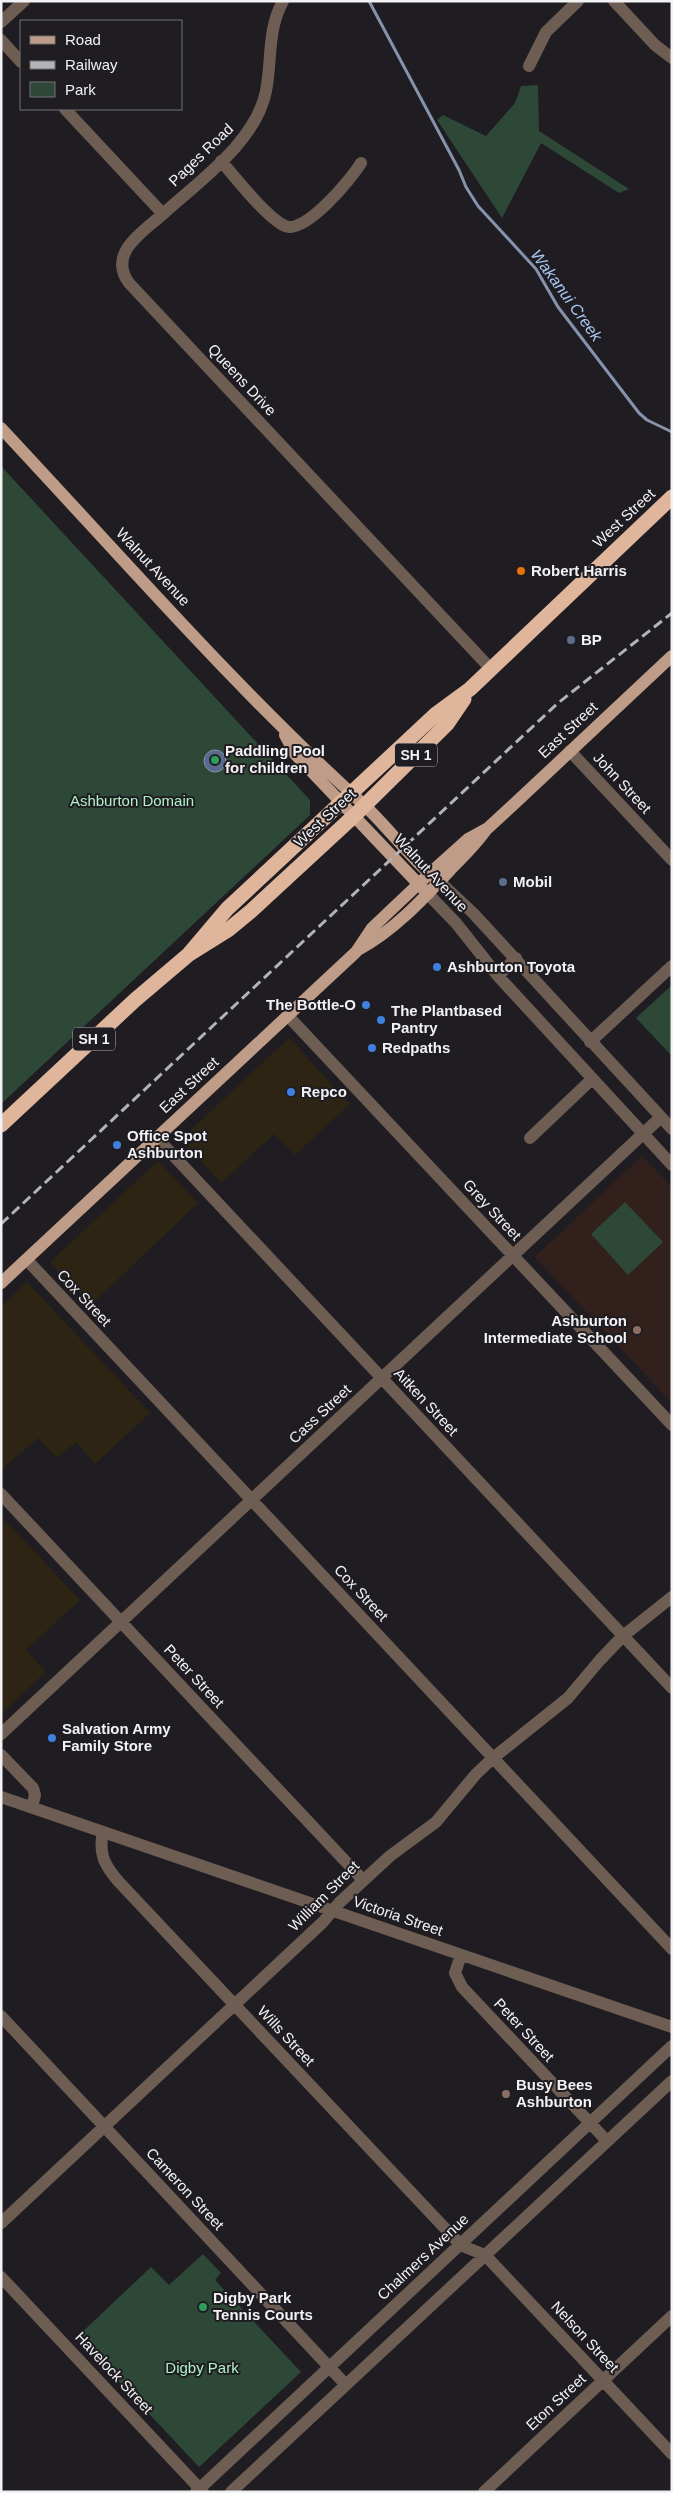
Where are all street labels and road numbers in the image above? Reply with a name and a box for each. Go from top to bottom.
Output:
street label: Pages Road [165,120,236,189]
street label: Queens Drive [205,340,280,419]
street label: West Street [589,484,659,550]
street label: Walnut Avenue [113,524,194,609]
street label: East Street [535,698,601,761]
road number: SH 1 [395,744,437,766]
street label: John Street [590,749,655,817]
street label: West Street [290,784,360,850]
street label: Walnut Avenue [391,830,472,915]
road number: SH 1 [73,1028,115,1050]
street label: East Street [156,1053,222,1116]
street label: Grey Street [460,1176,525,1244]
street label: Cox Street [54,1266,115,1330]
street label: Aitken Street [391,1364,462,1439]
street label: Cass Street [285,1380,355,1447]
street label: Cox Street [331,1561,392,1625]
street label: Peter Street [161,1641,228,1711]
street label: William Street [285,1856,363,1934]
street label: Victoria Street [351,1892,446,1939]
street label: Peter Street [491,1995,558,2065]
street label: Wills Street [254,2002,319,2070]
street label: Cameron Street [143,2144,228,2234]
street label: Chalmers Avenue [374,2210,472,2303]
street label: Nelson Street [548,2298,623,2376]
street label: Havelock Street [72,2328,157,2418]
street label: Eton Street [522,2369,590,2433]

